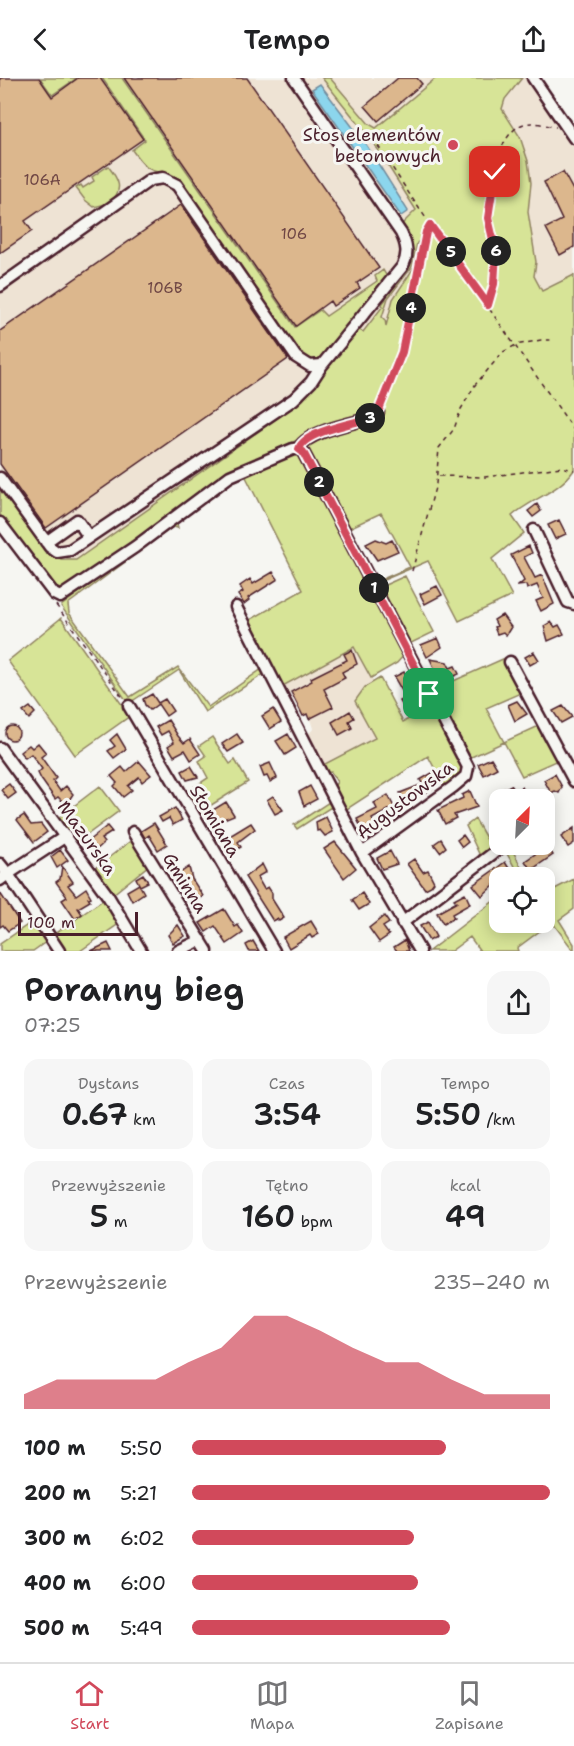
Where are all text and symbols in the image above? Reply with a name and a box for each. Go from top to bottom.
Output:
text: Tempo [244,21,330,58]
icon: back [24,23,57,56]
icon: share [517,23,550,56]
place label: Stos elementów betonowych [303,123,441,168]
marker: Stos elementów betonowych [446,138,460,152]
pin [469,146,520,197]
icon: check [478,155,511,188]
house number: 106A [23,170,61,190]
house number: 106 [281,224,307,244]
pin: 6 [481,236,511,266]
pin: 5 [436,237,466,267]
text: 6 [490,240,502,261]
text: 5 [446,241,456,262]
house number: 106B [147,278,183,298]
pin: 4 [396,293,426,323]
text: 4 [405,297,417,318]
pin: 3 [355,403,385,433]
text: 3 [364,407,376,428]
pin: 2 [304,467,334,497]
text: 2 [313,471,325,492]
pin: 1 [359,573,389,603]
text: 1 [370,577,378,598]
pin [403,668,454,719]
icon: arrive [412,677,445,710]
street label: Augustowska [351,755,459,845]
street label: Słomiana [184,780,246,862]
north arrow [489,789,555,855]
map controls [489,789,555,933]
street label: Mazurska [52,796,122,880]
street label: Gminna [157,848,213,918]
button: locate [489,867,555,933]
scale bar [18,909,138,936]
text: 100 m [27,912,75,933]
text: Poranny bieg [24,967,244,1012]
button: share [487,971,550,1034]
text: 07:25 [24,1012,81,1038]
text: Dystans [78,1073,139,1094]
text: Czas [269,1073,305,1094]
text: Tempo [441,1073,490,1094]
text: 0.67 [62,1094,128,1135]
text: 3:54 [253,1094,321,1135]
text: 5:50 [415,1094,481,1135]
text: km [128,1109,156,1130]
text: /km [481,1109,515,1130]
text: Przewyższenie [51,1175,166,1196]
text: Tętno [266,1175,308,1196]
text: kcal [450,1175,481,1196]
text: 5 [90,1196,108,1237]
text: 160 [241,1196,295,1237]
text: 49 [445,1196,486,1237]
text: m [108,1211,128,1232]
text: bpm [295,1211,333,1232]
text: Przewyższenie [24,1269,168,1295]
text: 235–240 m [433,1269,550,1295]
text: 100 m [24,1435,86,1461]
text: 5:50 [120,1435,163,1461]
text: 200 m [24,1480,91,1506]
text: 5:21 [120,1480,157,1506]
text: 300 m [24,1525,91,1551]
text: 6:02 [120,1525,165,1551]
text: 400 m [24,1570,91,1596]
text: 6:00 [120,1570,166,1596]
text: 500 m [24,1615,90,1641]
text: 5:49 [120,1615,163,1641]
tab: Start [70,1677,109,1734]
tab: Mapa [250,1677,294,1734]
tab: Zapisane [435,1677,504,1734]

